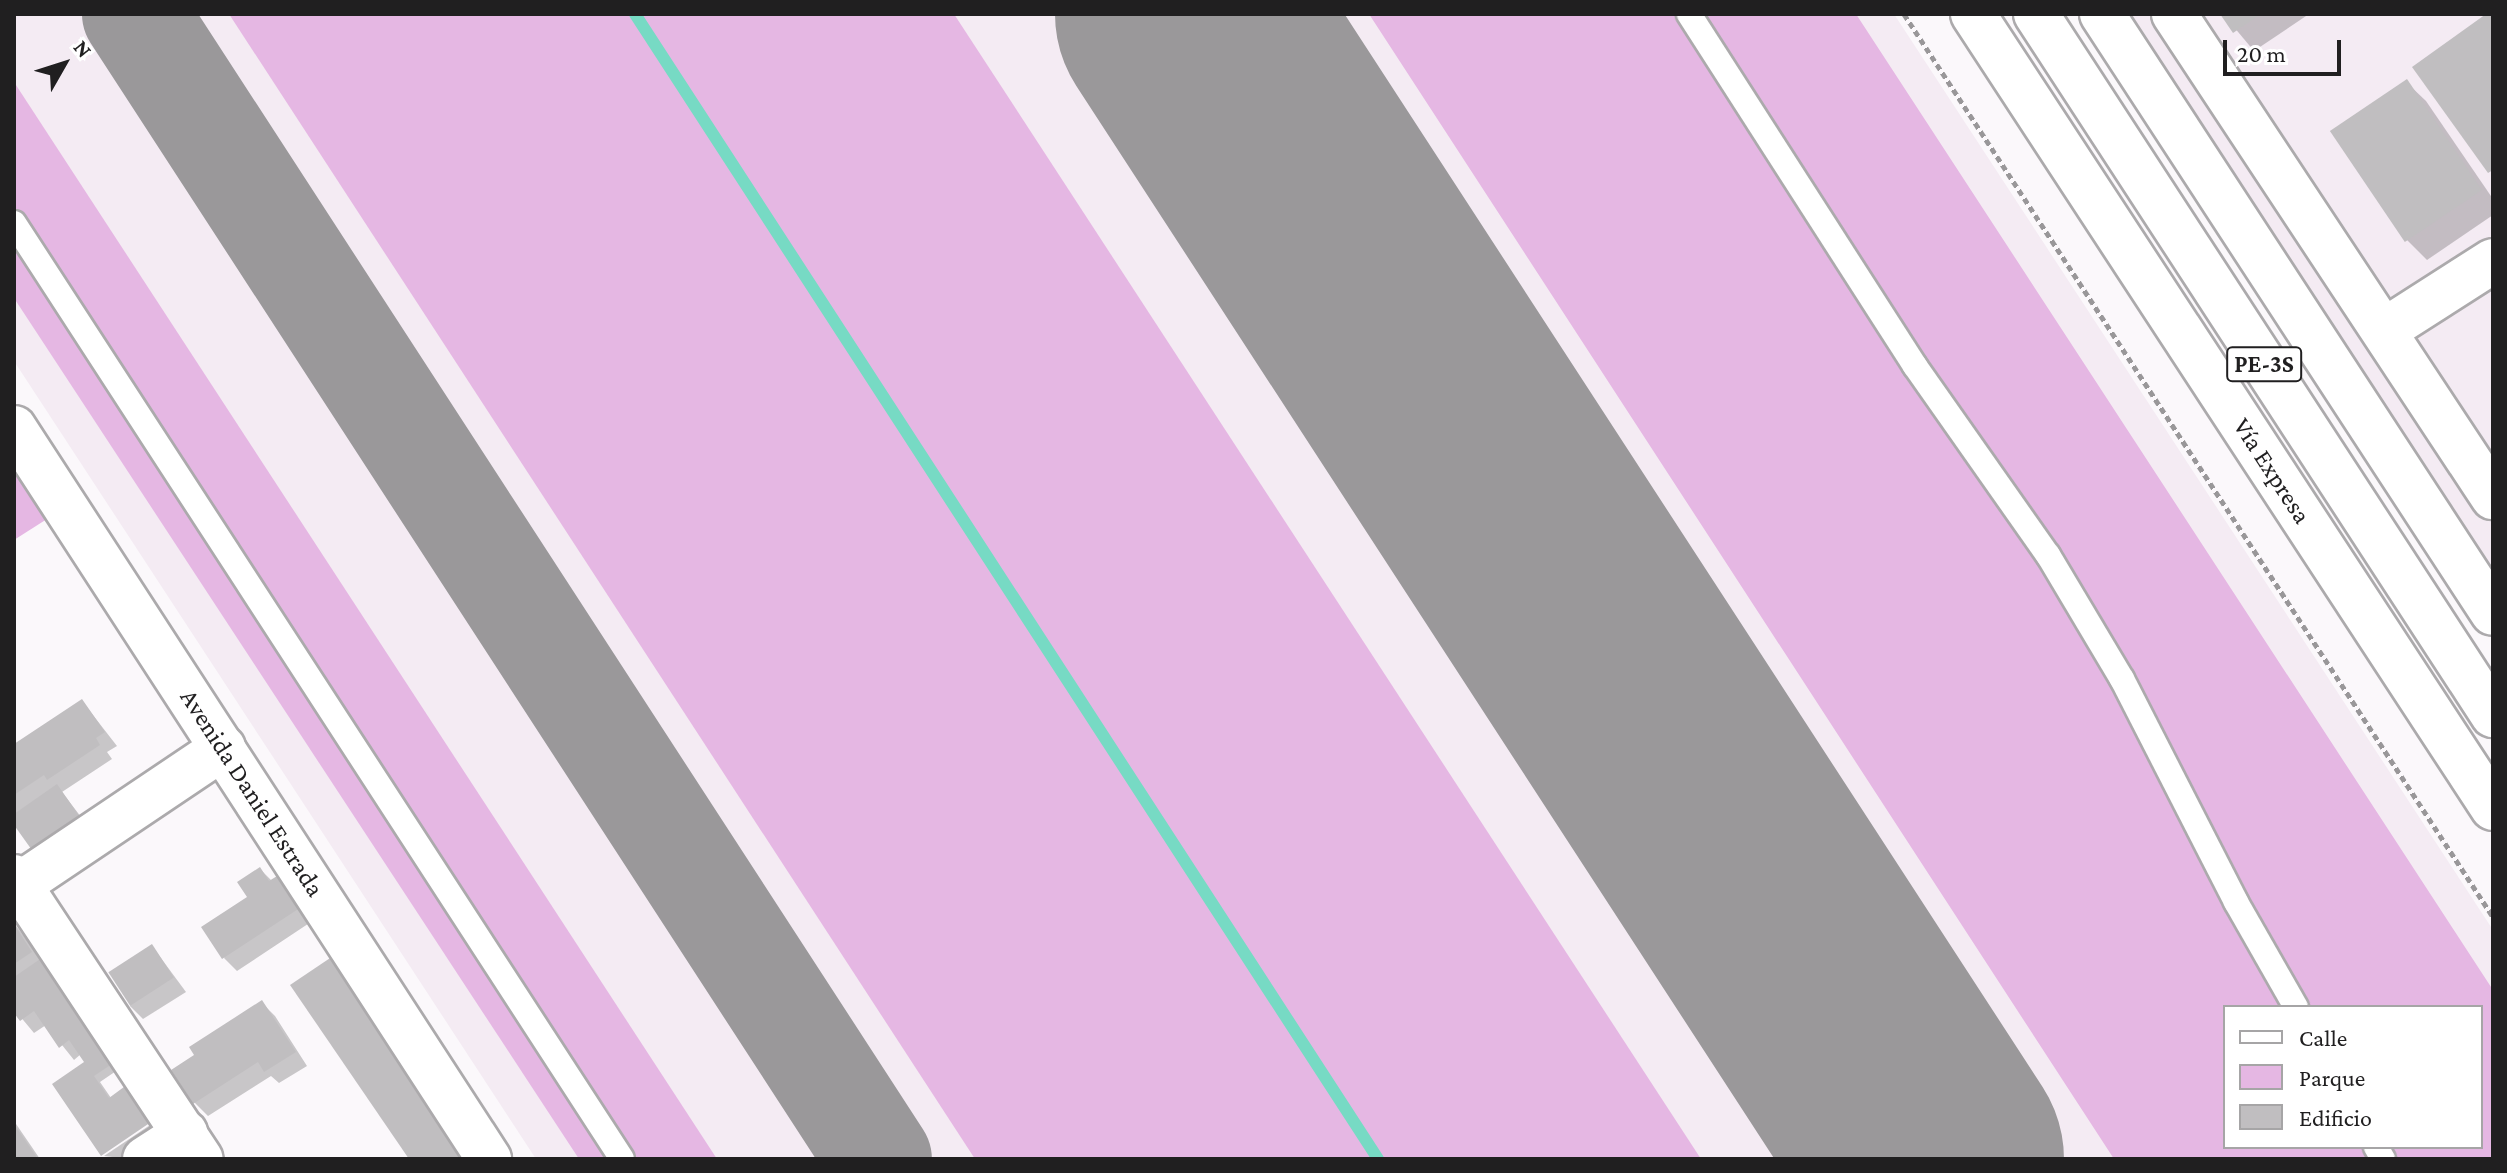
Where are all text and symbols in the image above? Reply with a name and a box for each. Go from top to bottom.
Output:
north arrow [24,24,104,104]
scale bar [2227,24,2345,74]
text: N [69,35,97,62]
text: 20 m [2237,40,2286,67]
road number: PE-3S [2226,344,2302,384]
street label: Vía Expresa [2226,412,2318,530]
street label: Avenida Daniel Estrada [173,683,331,903]
legend [2223,1005,2483,1149]
text: Calle [2299,1024,2347,1051]
text: Parque [2299,1064,2365,1091]
text: Edificio [2299,1104,2372,1131]

